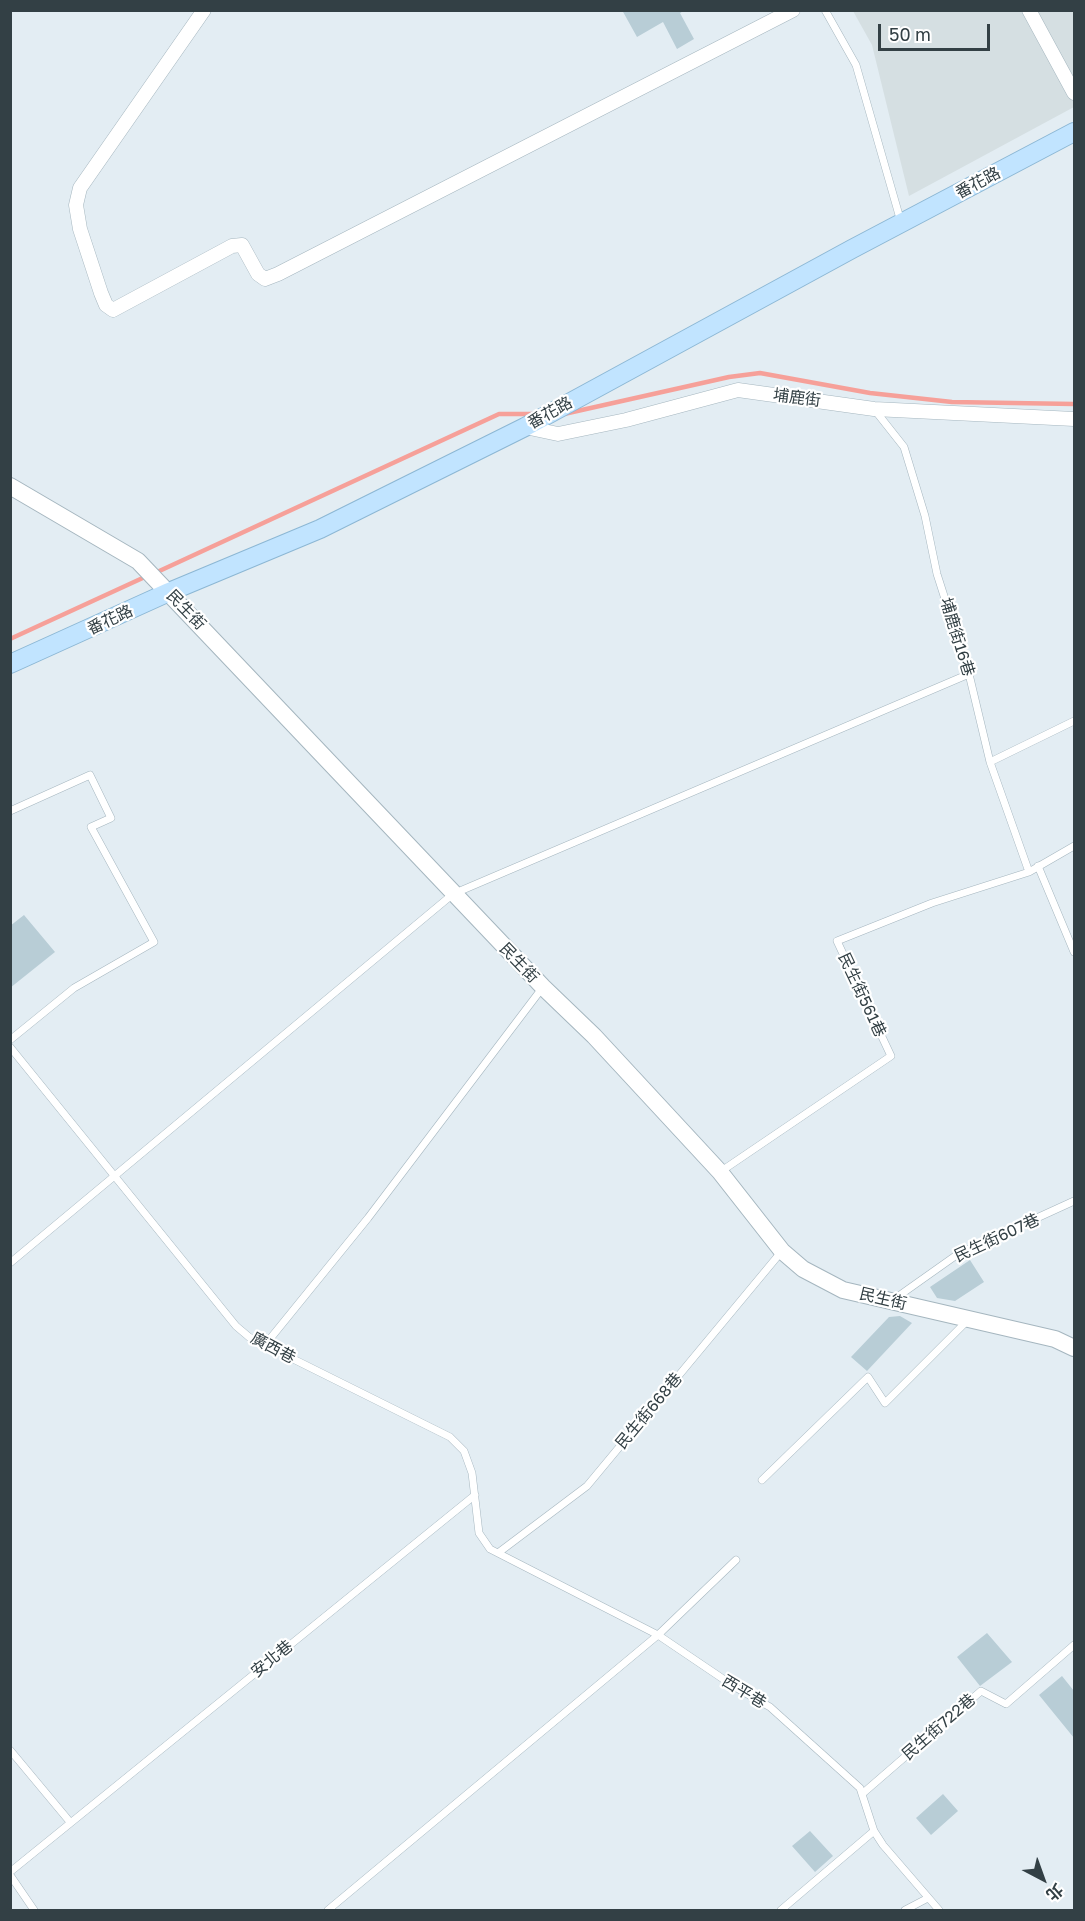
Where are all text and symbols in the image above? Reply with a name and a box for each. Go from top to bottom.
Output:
scale bar [881,12,994,50]
text: 50 m [889,23,931,45]
street label: 番花路 [952,163,1004,203]
street label: 埔鹿街 [772,386,822,410]
street label: 番花路 [524,393,576,433]
street label: 民生街 [162,586,210,634]
street label: 埔鹿街16巷 [936,595,978,679]
street label: 番花路 [84,601,136,639]
street label: 民生街 [495,939,543,987]
street label: 民生街561巷 [834,950,890,1040]
street label: 民生街607巷 [951,1210,1043,1266]
street label: 民生街 [857,1284,909,1314]
street label: 廣西巷 [247,1328,299,1368]
street label: 民生街668巷 [612,1369,686,1453]
street label: 安北巷 [247,1636,297,1682]
street label: 西平巷 [718,1671,770,1713]
street label: 民生街722巷 [898,1690,980,1764]
north arrow [1013,1849,1073,1909]
text: 北 [1042,1880,1067,1905]

